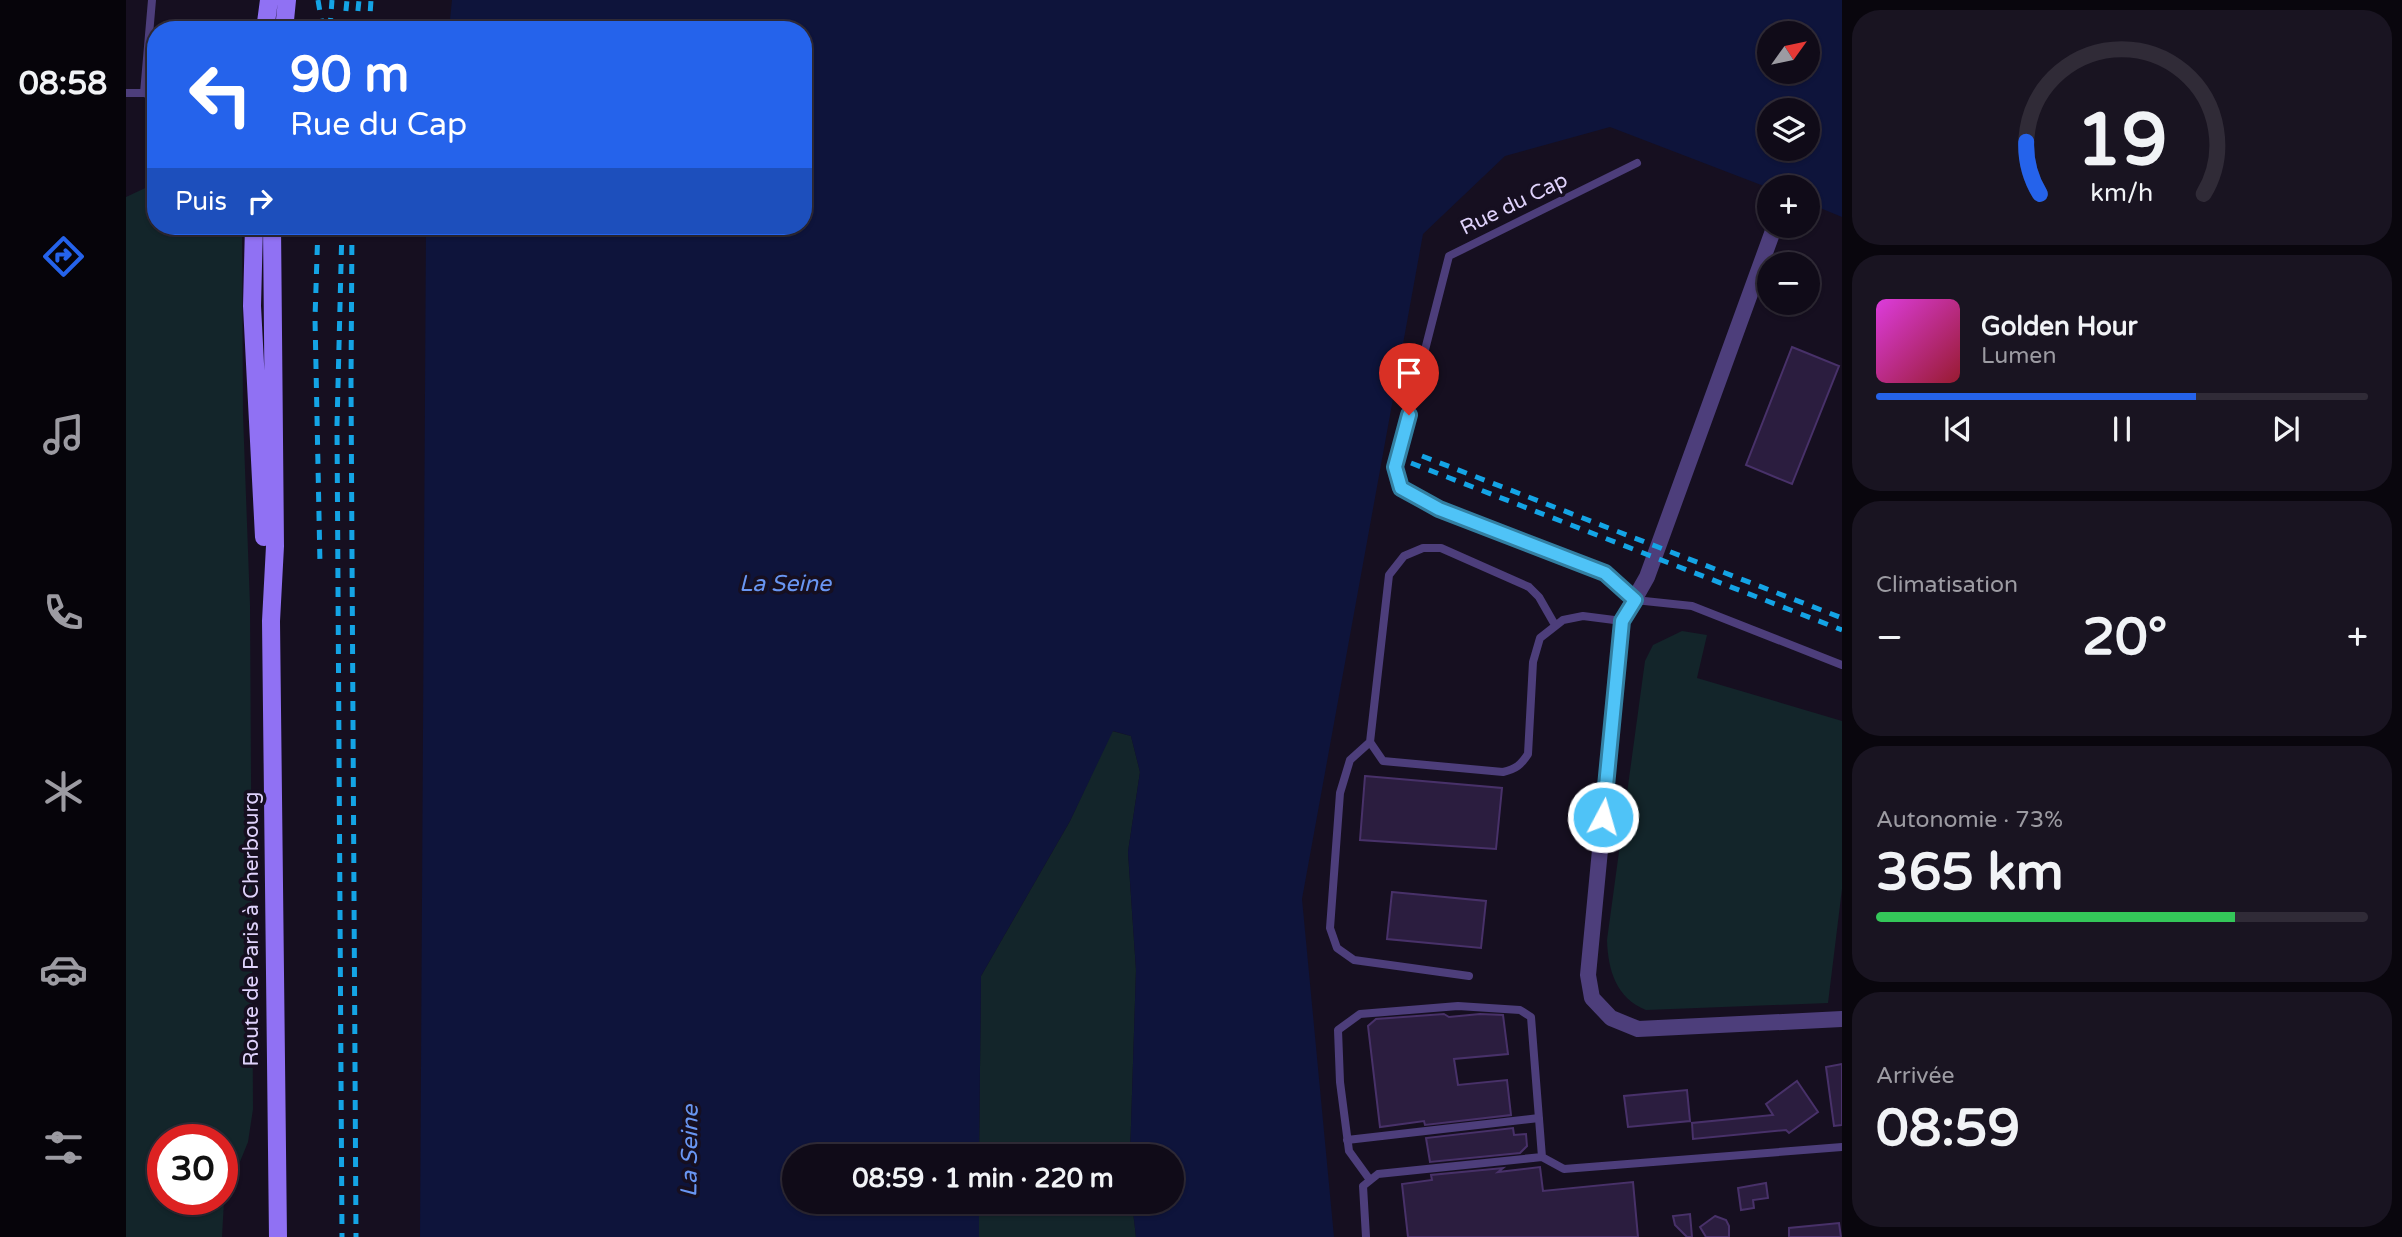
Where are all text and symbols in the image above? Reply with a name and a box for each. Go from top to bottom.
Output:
north arrow [1757,21,1820,84]
map controls [1757,21,1820,315]
text: 90 m [290,46,409,105]
icon: left [175,49,266,140]
text: 08:58 [19,65,107,103]
text: 19 [2076,97,2168,185]
button: layers [1757,98,1820,161]
text: Rue du Cap [290,106,467,144]
street label: Rue du Cap [1456,167,1572,241]
button: + [1757,175,1820,238]
text: km/h [2091,178,2153,208]
icon: right [241,182,279,220]
text: Puis [175,186,227,217]
icon: directions [39,232,88,281]
button: − [1757,252,1820,315]
text: Golden Hour [1981,311,2138,342]
text: Lumen [1981,342,2056,370]
pin [1379,343,1439,415]
icon: arrive [1390,354,1428,392]
icon: music [39,410,88,459]
icon: previous [1939,410,1977,448]
icon: pause [2103,410,2141,448]
icon: next [2267,410,2305,448]
water label: La Seine [739,570,833,598]
text: Climatisation [1876,571,2018,599]
icon: phone [39,588,88,637]
text: 20° [2082,606,2167,669]
text: − [1876,615,1903,661]
text: + [2347,615,2368,661]
icon: climate [39,767,88,816]
position arrow [1566,780,1640,854]
street label: Route de Paris à Cherbourg [239,792,264,1066]
text: Autonomie · 73% [1876,806,2063,834]
text: 365 km [1876,841,2064,904]
icon: car [39,945,88,994]
text: Arrivée [1876,1062,1954,1090]
text: 08:59 [1876,1097,2020,1160]
water label: La Seine [675,1103,705,1197]
icon: filters [39,1123,88,1172]
speed limit sign: 30 [147,1124,238,1215]
text: 08:59 · 1 min · 220 m [852,1163,1114,1194]

